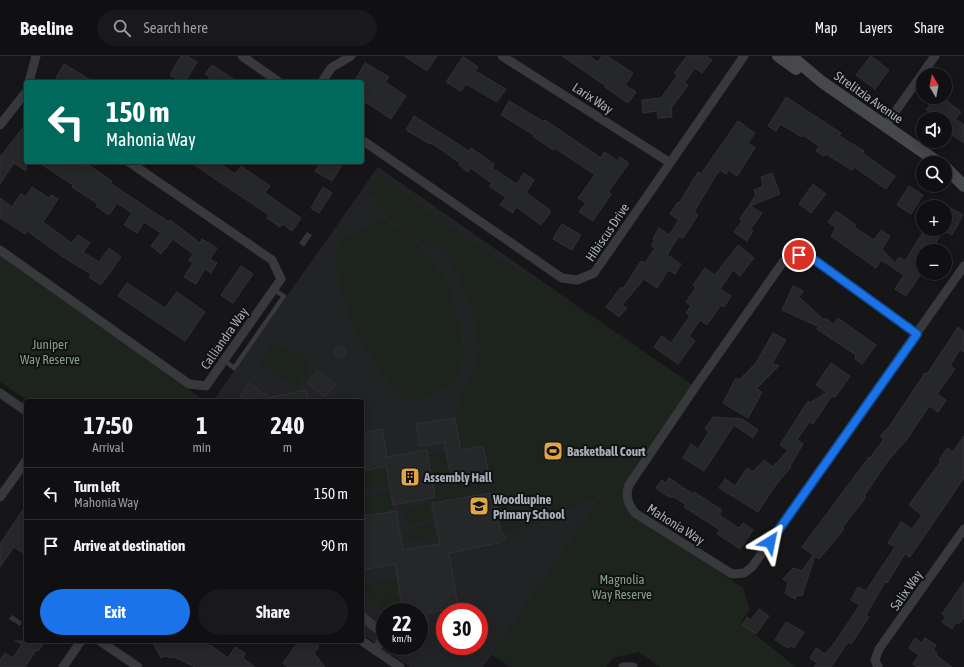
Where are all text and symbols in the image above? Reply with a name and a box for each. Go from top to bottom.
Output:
search box [97,10,377,46]
text: Beeline [20,17,73,39]
icon: search [111,17,133,39]
text: Search here [143,19,208,36]
text: Map [815,20,837,36]
text: Layers [859,20,892,36]
text: Share [914,20,944,36]
street label: Strelitzia Avenue [831,68,906,127]
north arrow [916,68,952,104]
map controls [916,68,952,280]
street label: Larix Way [570,80,616,117]
icon: left [40,96,92,148]
text: 150 m [106,96,169,128]
button: sound [916,112,952,148]
text: Mahonia Way [106,129,196,150]
button: search [916,156,952,192]
street label: Hibiscus Drive [582,200,632,264]
button: + [916,200,952,236]
pin [782,238,816,272]
icon: arrive [788,244,810,266]
button: − [916,244,952,280]
street label: Calliandra Way [198,304,252,372]
park label: Juniper Way Reserve [20,337,80,367]
text: 17:50 [84,412,133,439]
text: 1 [196,412,207,439]
text: 240 [271,412,304,439]
text: Arrival [92,440,124,455]
text: min [192,440,211,455]
text: m [283,440,292,455]
sports icon: Basketball Court [542,440,564,462]
place label: Basketball Court [567,444,646,459]
building icon: Assembly Hall [399,466,421,488]
place label: Assembly Hall [423,470,492,485]
text: Turn left [74,478,120,495]
icon: left [40,483,62,505]
text: 150 m [314,485,348,502]
place label: Woodlupine Primary School [492,492,565,522]
text: Mahonia Way [74,495,139,510]
school or university icon: Woodlupine Primary School [468,495,490,517]
street label: Mahonia Way [644,501,708,548]
position arrow [749,521,791,563]
icon: arrive [40,535,62,557]
text: Arrive at destination [74,537,185,554]
text: 90 m [321,537,348,554]
street label: Salix Way [887,567,926,613]
park label: Magnolia Way Reserve [592,572,652,602]
button: Exit [40,589,190,635]
button: Share [198,589,348,635]
speed limit sign: 30 [436,603,488,655]
text: 22 [393,612,411,635]
text: km/h [392,633,412,644]

